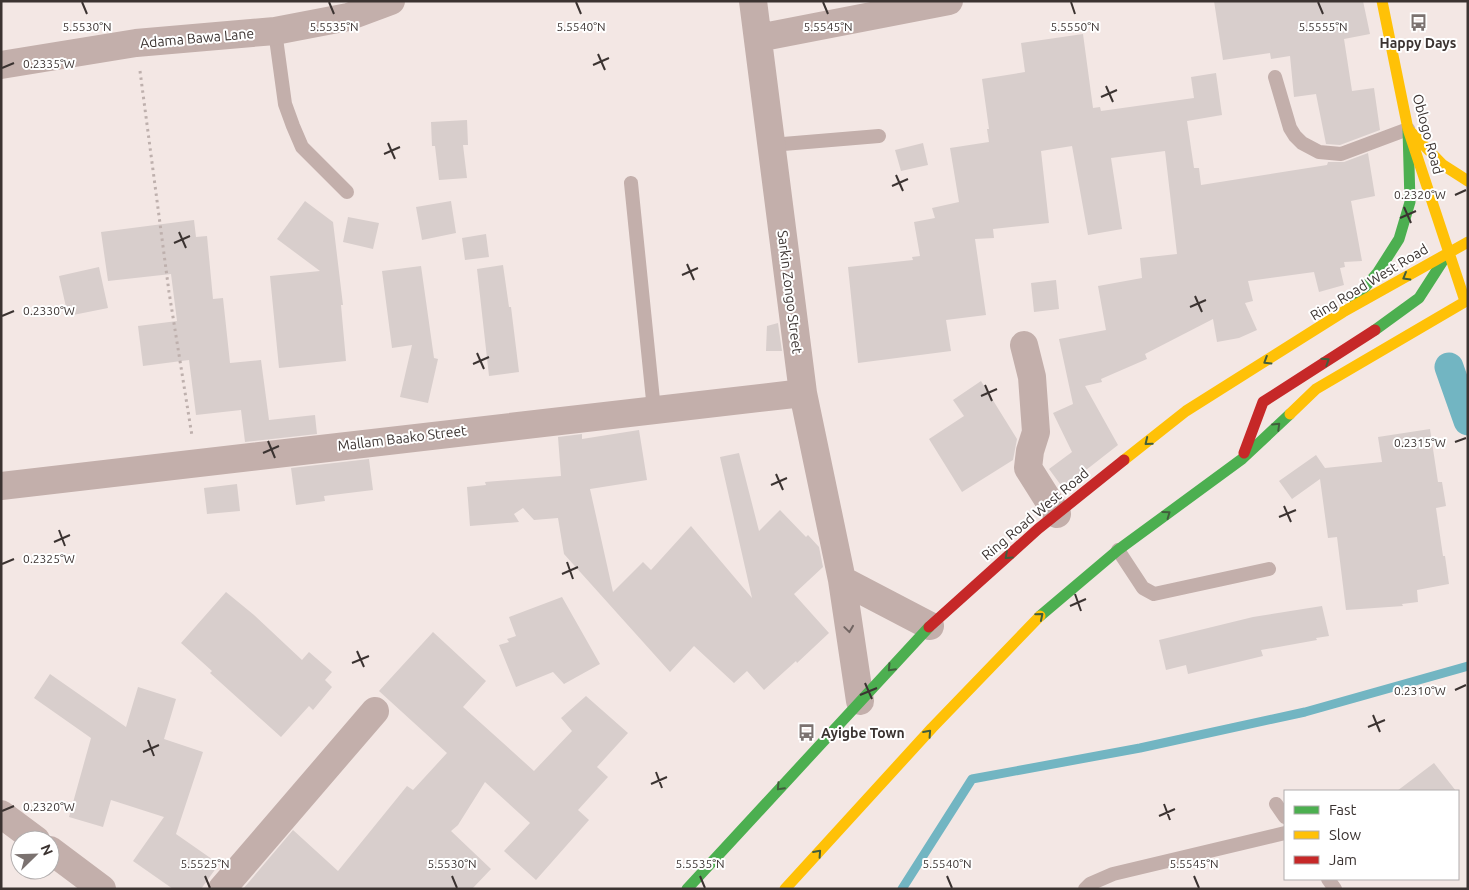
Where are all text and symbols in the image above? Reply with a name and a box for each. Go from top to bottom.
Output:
bus stop icon: Happy Days [1408,13,1428,33]
text: 5.5530°N [62,20,112,33]
text: 5.5535°N [309,20,359,33]
text: 5.5540°N [556,20,606,33]
text: 5.5545°N [803,20,853,33]
text: 5.5550°N [1050,20,1100,33]
text: 5.5555°N [1298,20,1348,33]
street label: Adama Bawa Lane [139,25,255,51]
place label: Happy Days [1380,35,1457,51]
text: 0.2335°W [23,57,75,70]
street label: Oblogo Road [1410,92,1446,176]
text: 0.2320°W [1394,188,1446,201]
street label: Sarkin Zongo Street [775,229,806,355]
street label: Ring Road West Road [1307,241,1431,323]
one-way arrow [1402,271,1411,281]
text: 0.2330°W [23,304,75,317]
one-way arrow [1263,355,1272,365]
one-way arrow [1321,358,1330,368]
street label: Mallam Baako Street [337,422,468,454]
one-way arrow [1271,423,1280,432]
one-way arrow [1144,436,1153,445]
text: 0.2315°W [1394,436,1446,449]
street label: Ring Road West Road [978,465,1092,563]
one-way arrow [1161,511,1171,520]
one-way arrow [1005,550,1014,559]
text: 0.2325°W [23,552,75,565]
one-way arrow [1035,612,1044,621]
one-way arrow [843,625,854,633]
one-way arrow [888,662,897,671]
text: 0.2310°W [1394,684,1446,697]
bus stop icon: Ayigbe Town [797,723,817,743]
place label: Ayigbe Town [821,725,905,741]
one-way arrow [922,729,931,738]
one-way arrow [777,781,786,790]
legend [1284,790,1459,880]
text: 0.2320°W [23,800,75,813]
text: Fast [1329,801,1357,818]
text: Slow [1329,826,1362,843]
north arrow [10,830,60,880]
text: N [38,842,56,858]
one-way arrow [812,849,821,858]
text: Jam [1329,851,1357,868]
text: 5.5525°N [180,857,230,870]
text: 5.5530°N [427,857,477,870]
text: 5.5535°N [675,857,725,870]
text: 5.5540°N [922,857,972,870]
text: 5.5545°N [1169,857,1219,870]

